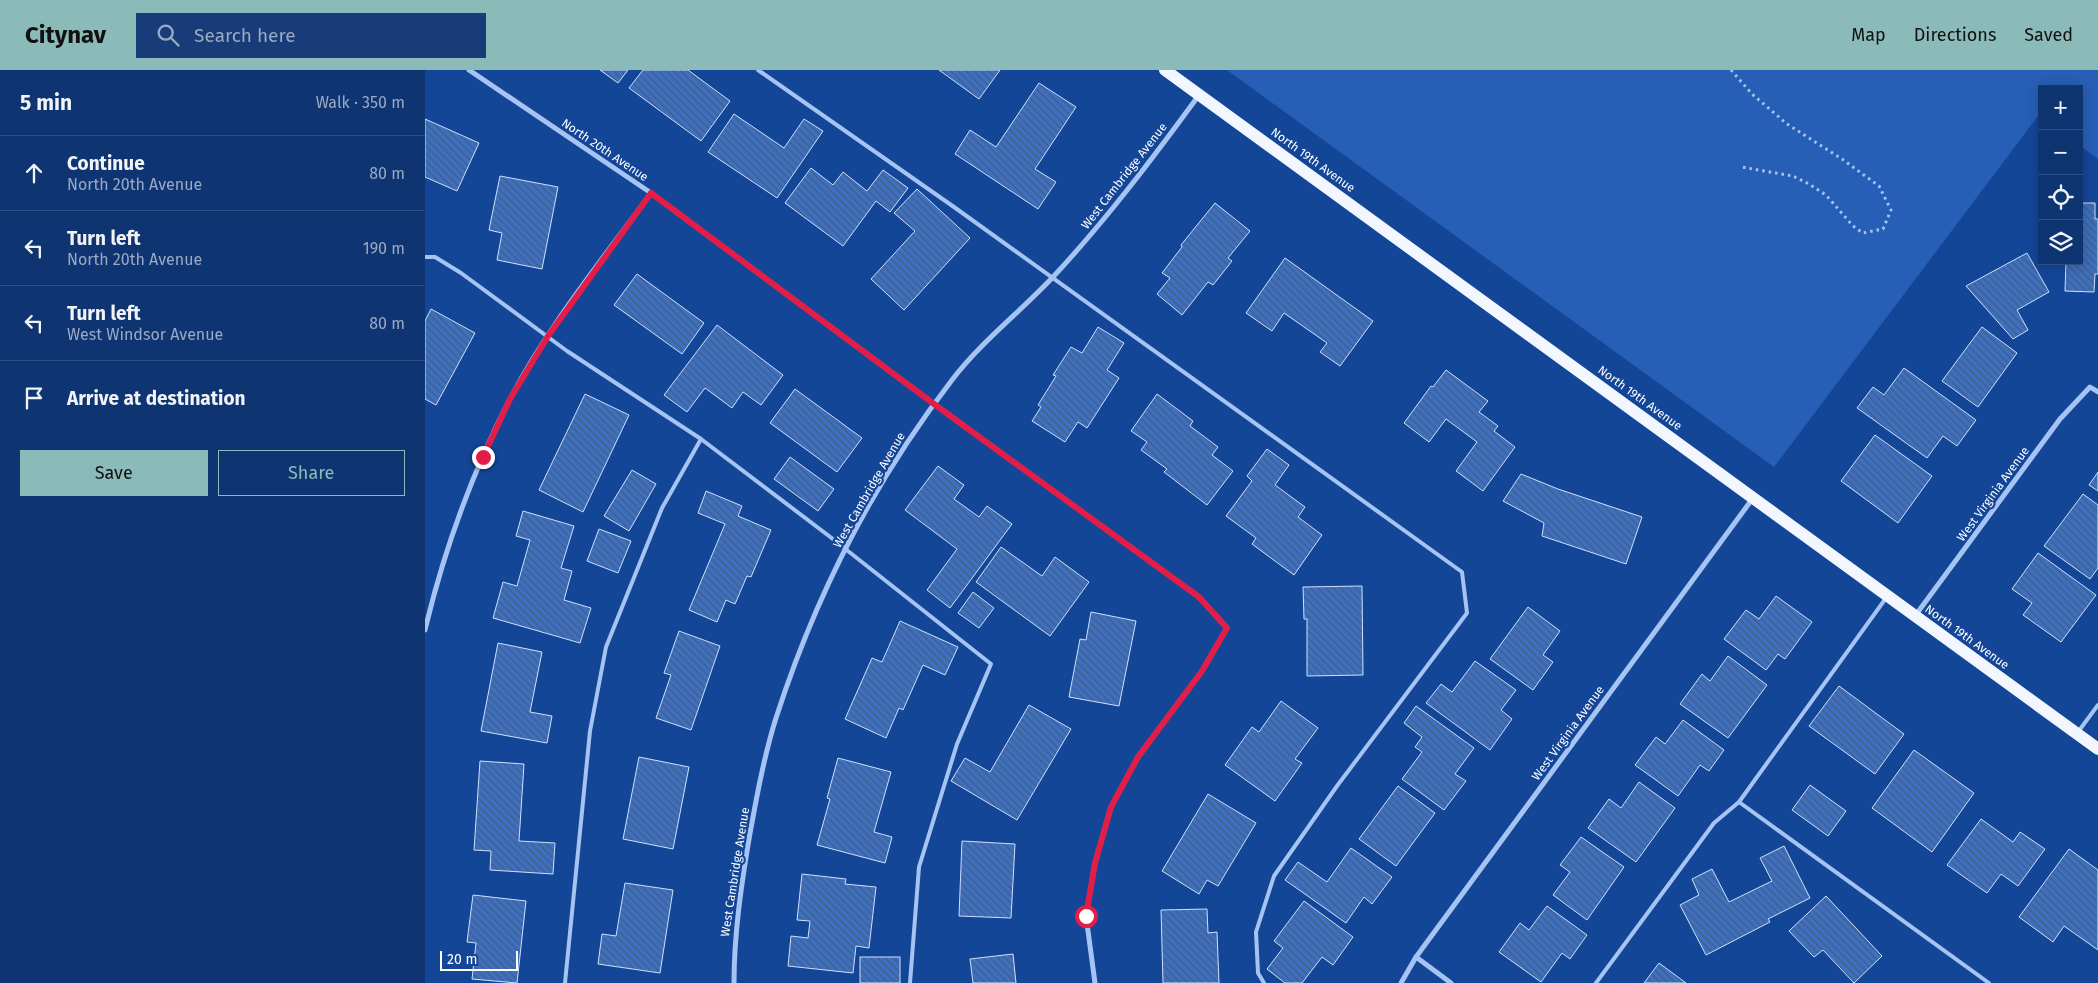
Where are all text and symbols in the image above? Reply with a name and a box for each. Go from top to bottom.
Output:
search box [136,13,486,58]
text: Citynav [25,21,106,49]
icon: search [154,21,182,49]
text: Search here [194,24,296,47]
text: Map [1851,24,1886,46]
text: Directions [1914,24,1996,46]
text: Saved [2024,24,2073,46]
map controls [2038,85,2083,265]
button: + [2038,85,2083,130]
text: 5 min [20,90,72,116]
text: Walk · 350 m [316,93,405,112]
street label: North 20th Avenue [559,116,651,184]
street label: West Cambridge Avenue [1078,120,1170,232]
street label: North 19th Avenue [1268,125,1358,195]
button: − [2038,130,2083,175]
text: Continue [67,152,145,175]
icon: ahead [20,159,48,187]
text: 80 m [369,164,405,183]
text: North 20th Avenue [67,175,202,194]
button: locate [2038,175,2083,220]
button: layers [2038,220,2083,265]
text: Turn left [67,227,141,250]
icon: left [20,234,48,262]
text: 190 m [363,239,405,258]
text: North 20th Avenue [67,250,202,269]
text: Turn left [67,302,141,325]
icon: left [20,309,48,337]
text: 80 m [369,314,405,333]
text: West Windsor Avenue [67,325,223,344]
street label: North 19th Avenue [1595,363,1685,433]
icon: arrive [20,384,48,412]
text: Arrive at destination [67,387,246,410]
street label: West Cambridge Avenue [830,430,908,550]
street label: West Virginia Avenue [1954,444,2032,544]
route end [472,446,495,469]
button: Save [20,450,208,496]
button: Share [218,450,405,496]
street label: North 19th Avenue [1922,602,2012,672]
street label: West Virginia Avenue [1529,683,1607,783]
street label: West Cambridge Avenue [718,806,752,938]
route start [1075,905,1098,928]
scale bar [440,948,517,971]
text: 20 m [447,951,477,968]

